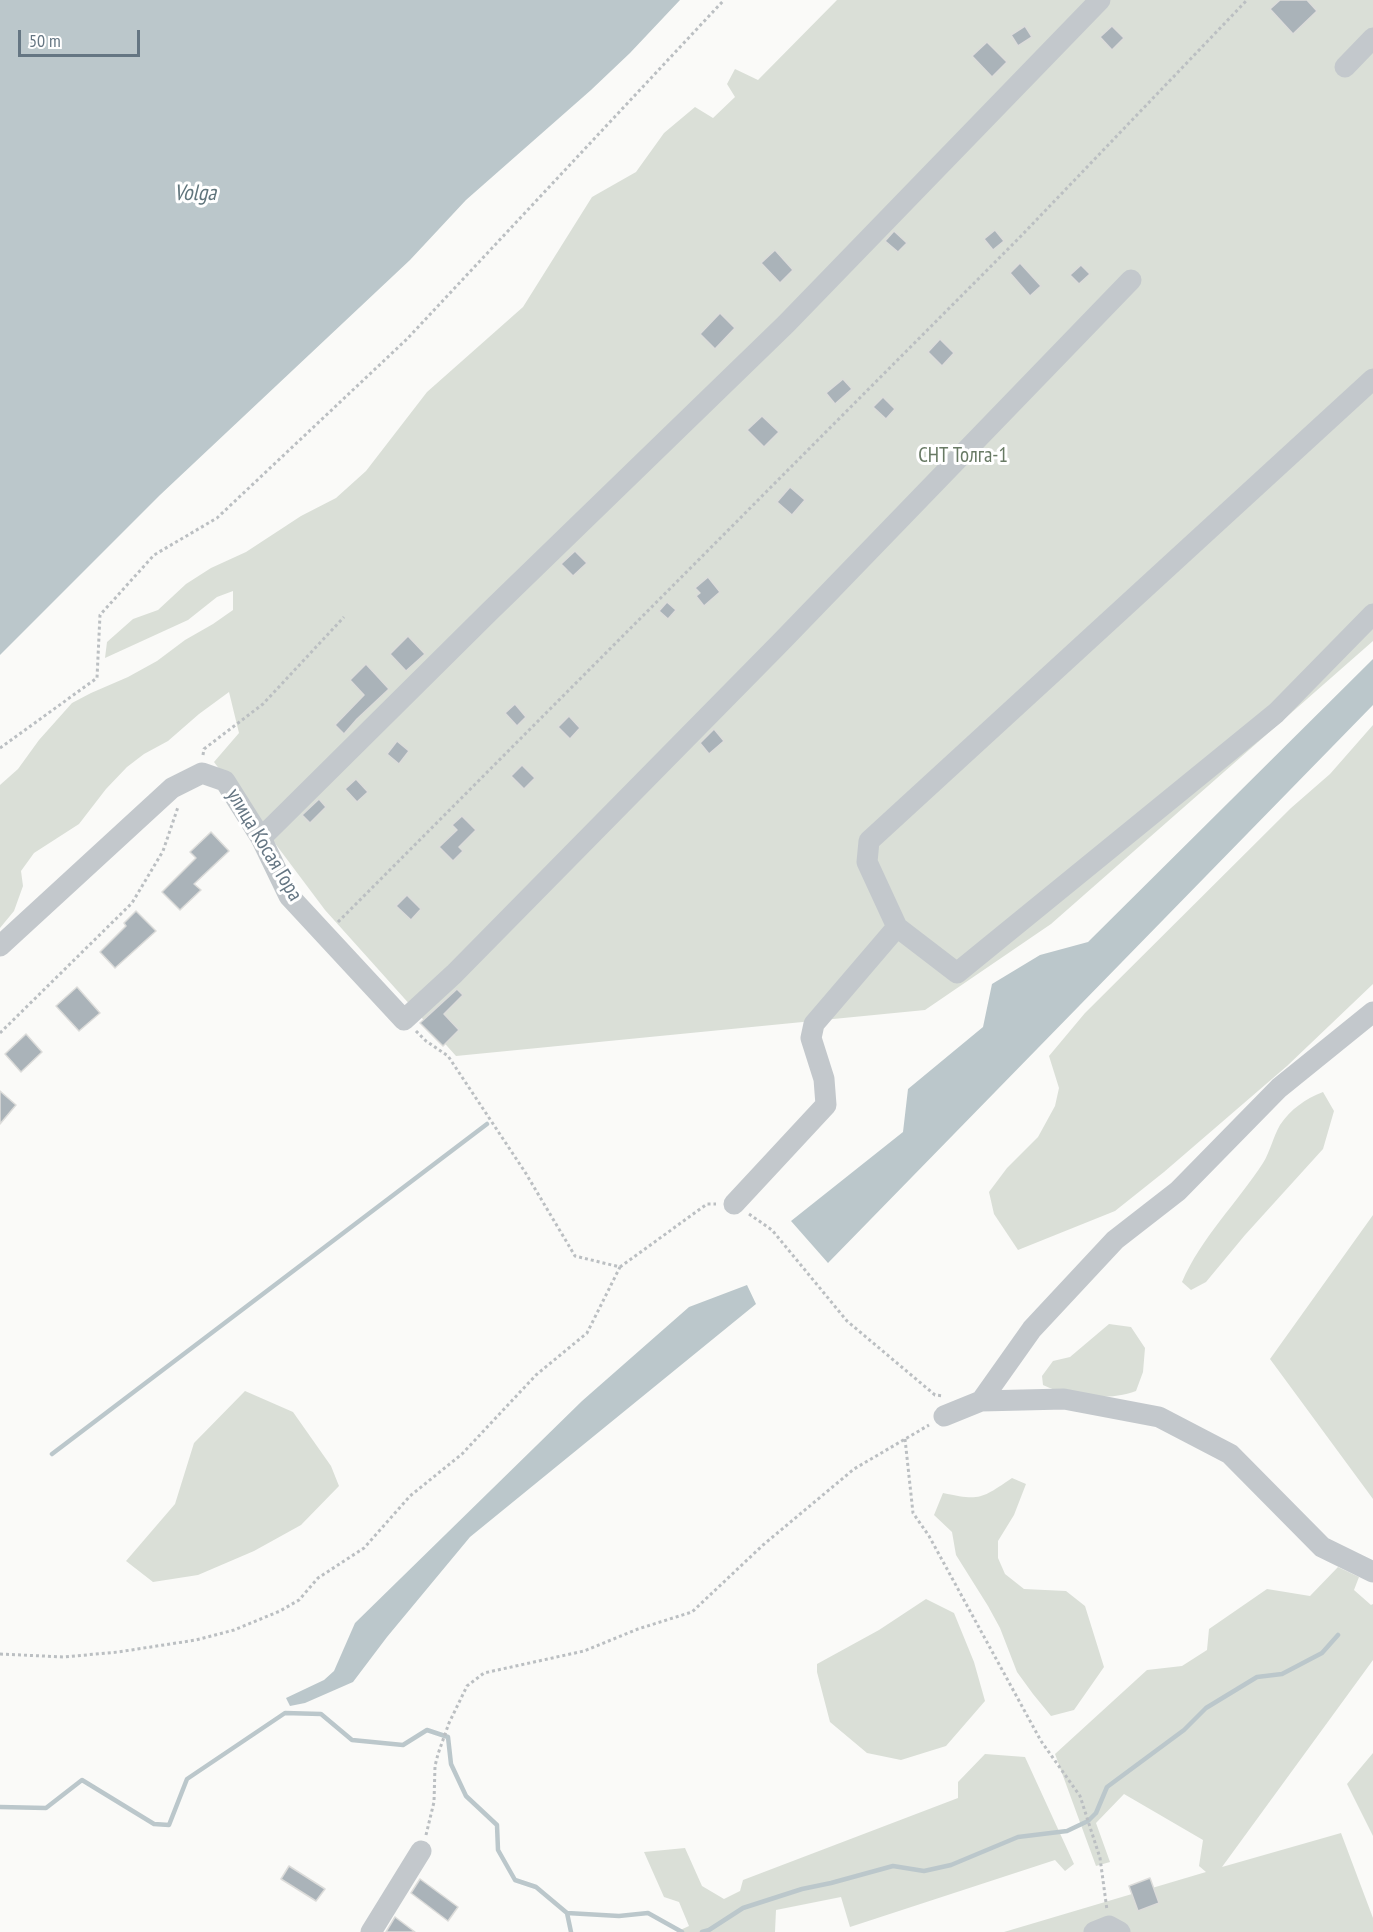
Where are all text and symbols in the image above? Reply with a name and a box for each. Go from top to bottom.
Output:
scale bar [21,18,142,56]
text: 50 m [29,29,61,52]
water label: Volga [174,181,216,207]
park label: СНТ Толга-1 [918,443,1008,469]
street label: улица Косая Гора [221,784,307,906]

